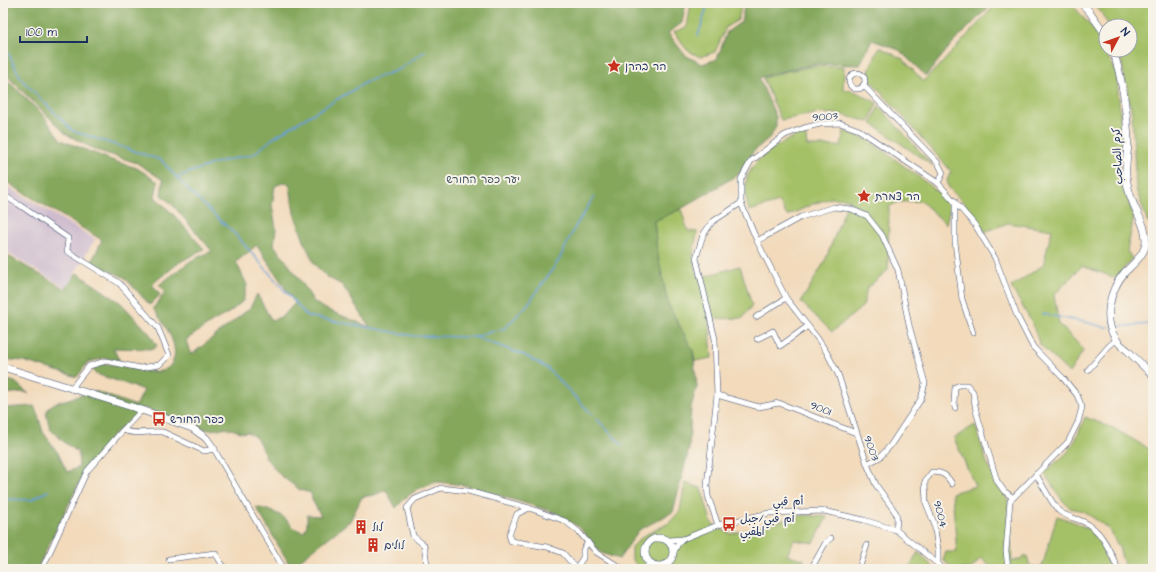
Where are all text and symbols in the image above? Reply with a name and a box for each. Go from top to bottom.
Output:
scale bar [20,18,87,44]
north arrow [1098,18,1138,58]
text: 100 m [26,24,57,41]
text: N [1117,24,1133,39]
place icon: הר בהרן [606,58,622,74]
place label: הר בהרן [625,59,666,74]
street label: 9003 [812,108,839,125]
street label: كرم الصاحب [1108,127,1127,185]
park label: יער כפר החורש [446,172,520,187]
place icon: הר צמרת [856,188,872,204]
place label: הר צמרת [874,189,920,204]
street label: 9001 [808,398,834,420]
bus stop icon: כפר החורש [151,411,167,427]
place label: כפר החורש [170,412,224,427]
street label: 9003 [860,434,883,463]
street label: أم قبي [772,493,804,513]
street label: 9004 [930,499,951,530]
place label: أم قبي/جبل المقبي [740,511,795,542]
bus stop icon: أم قبي/جبل المقبي [721,516,737,532]
building icon: לול [353,519,369,535]
place label: לול [372,520,384,535]
building icon: לולים [365,537,381,553]
place label: לולים [384,538,406,553]

